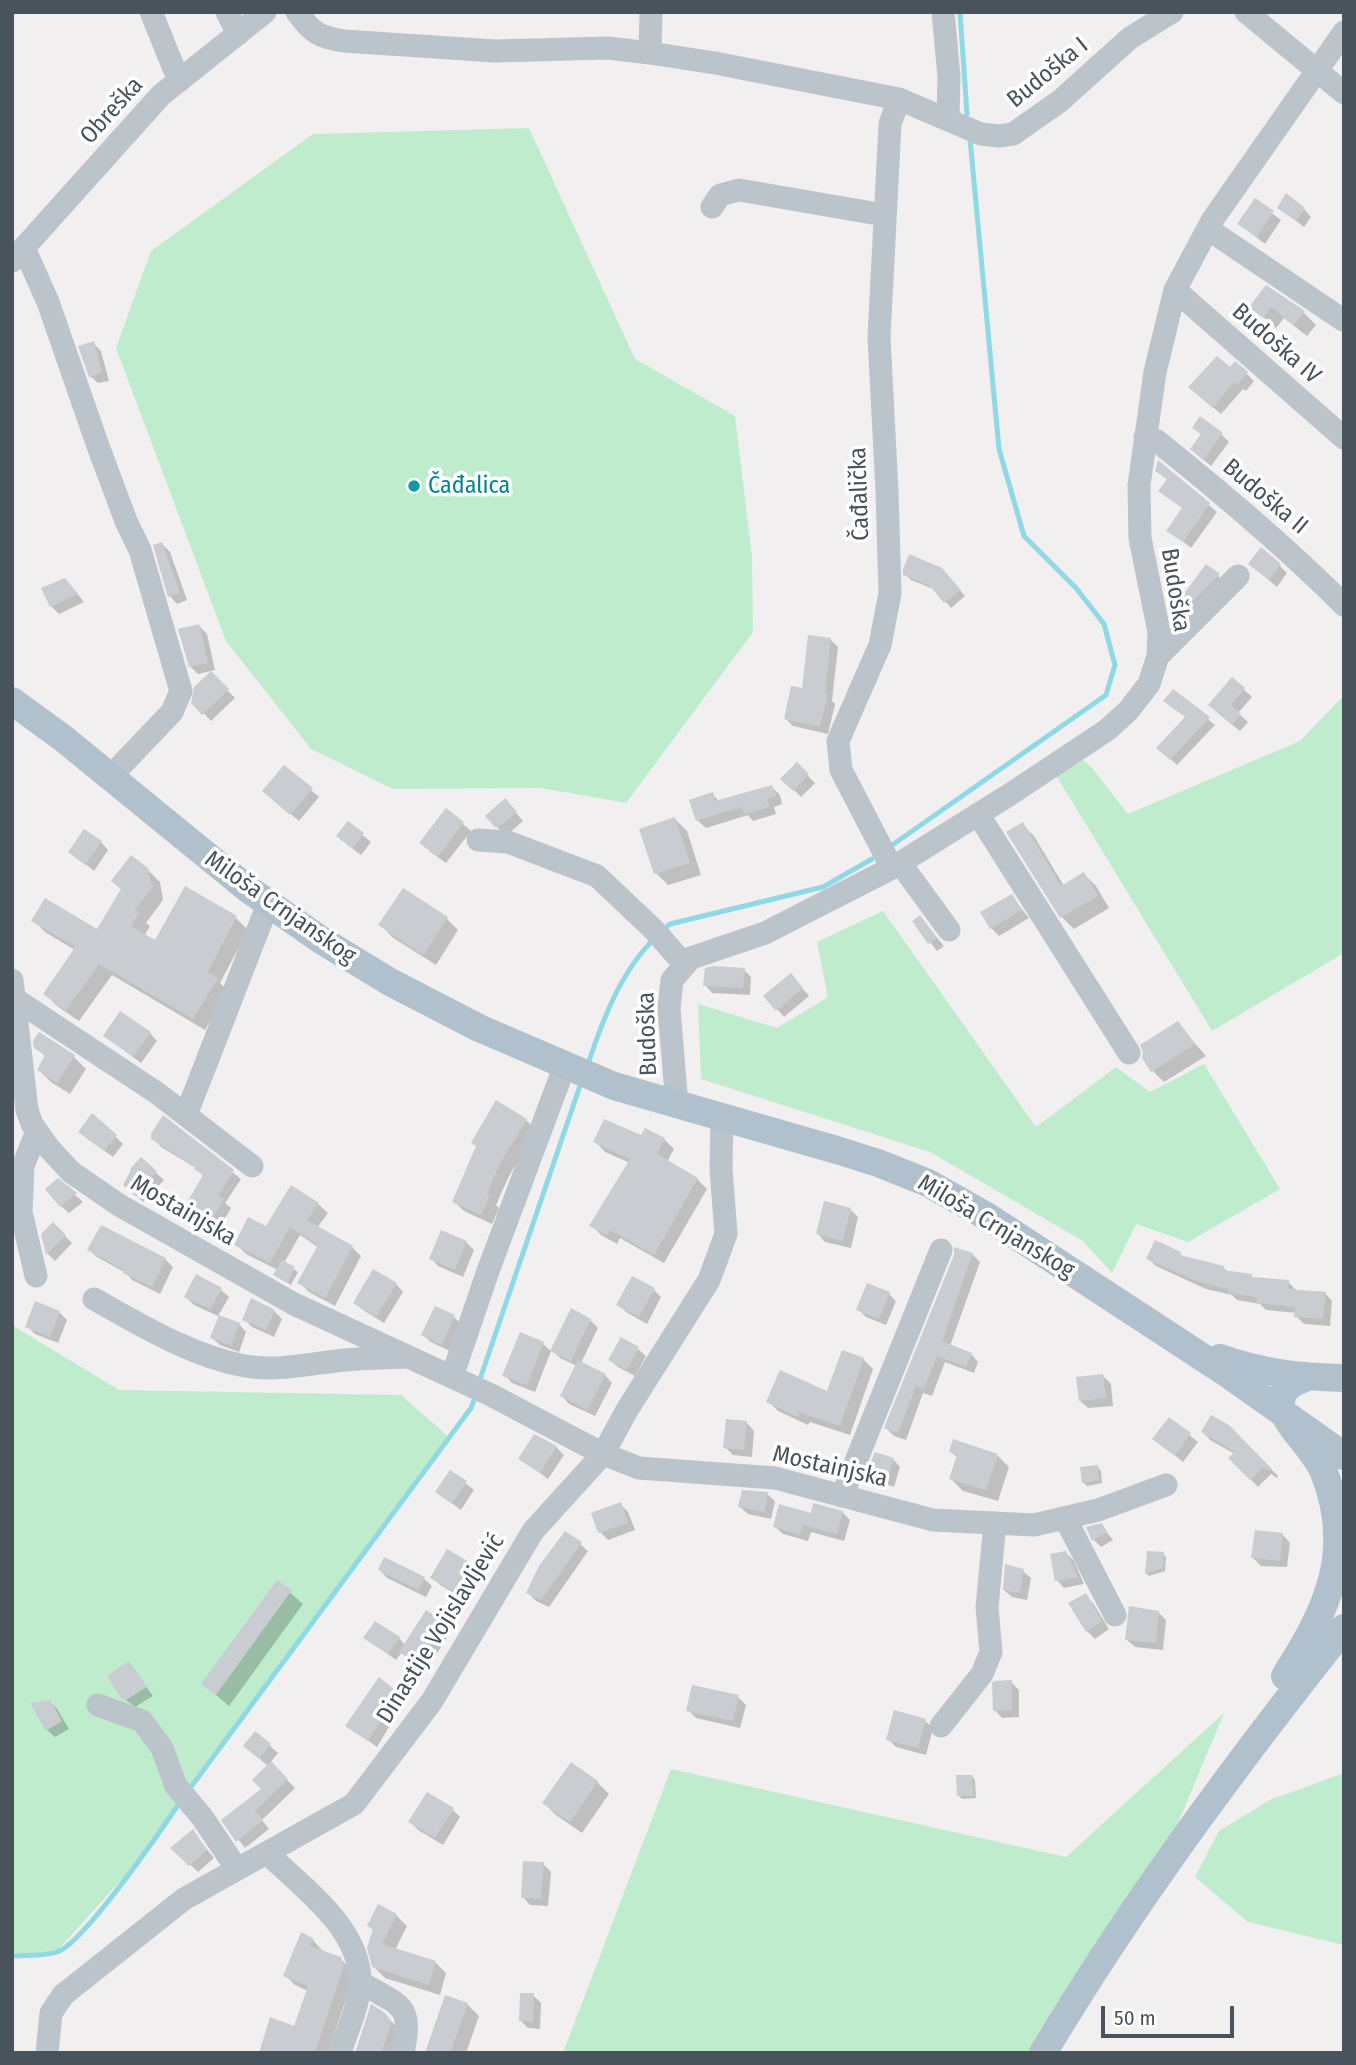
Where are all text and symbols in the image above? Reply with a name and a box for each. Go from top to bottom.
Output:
street label: Budoška I [1002,32,1094,114]
street label: Obreška [74,72,150,150]
street label: Budoška IV [1226,298,1326,390]
street label: Čađalička [844,447,876,541]
street label: Budoška II [1217,453,1313,541]
place label: Čađalica [428,472,510,500]
marker: Čađalica [406,478,422,494]
street label: Budoška [1154,546,1196,634]
street label: Miloša Crnjanskog [199,845,361,971]
street label: Budoška [632,992,664,1076]
street label: Mostainjska [125,1169,241,1253]
street label: Miloša Crnjanskog [912,1169,1080,1285]
street label: Mostainjska [770,1440,890,1494]
street label: Dinastije Vojislavljević [371,1529,511,1729]
scale bar [1104,1992,1237,2036]
text: 50 m [1114,2005,1156,2031]

